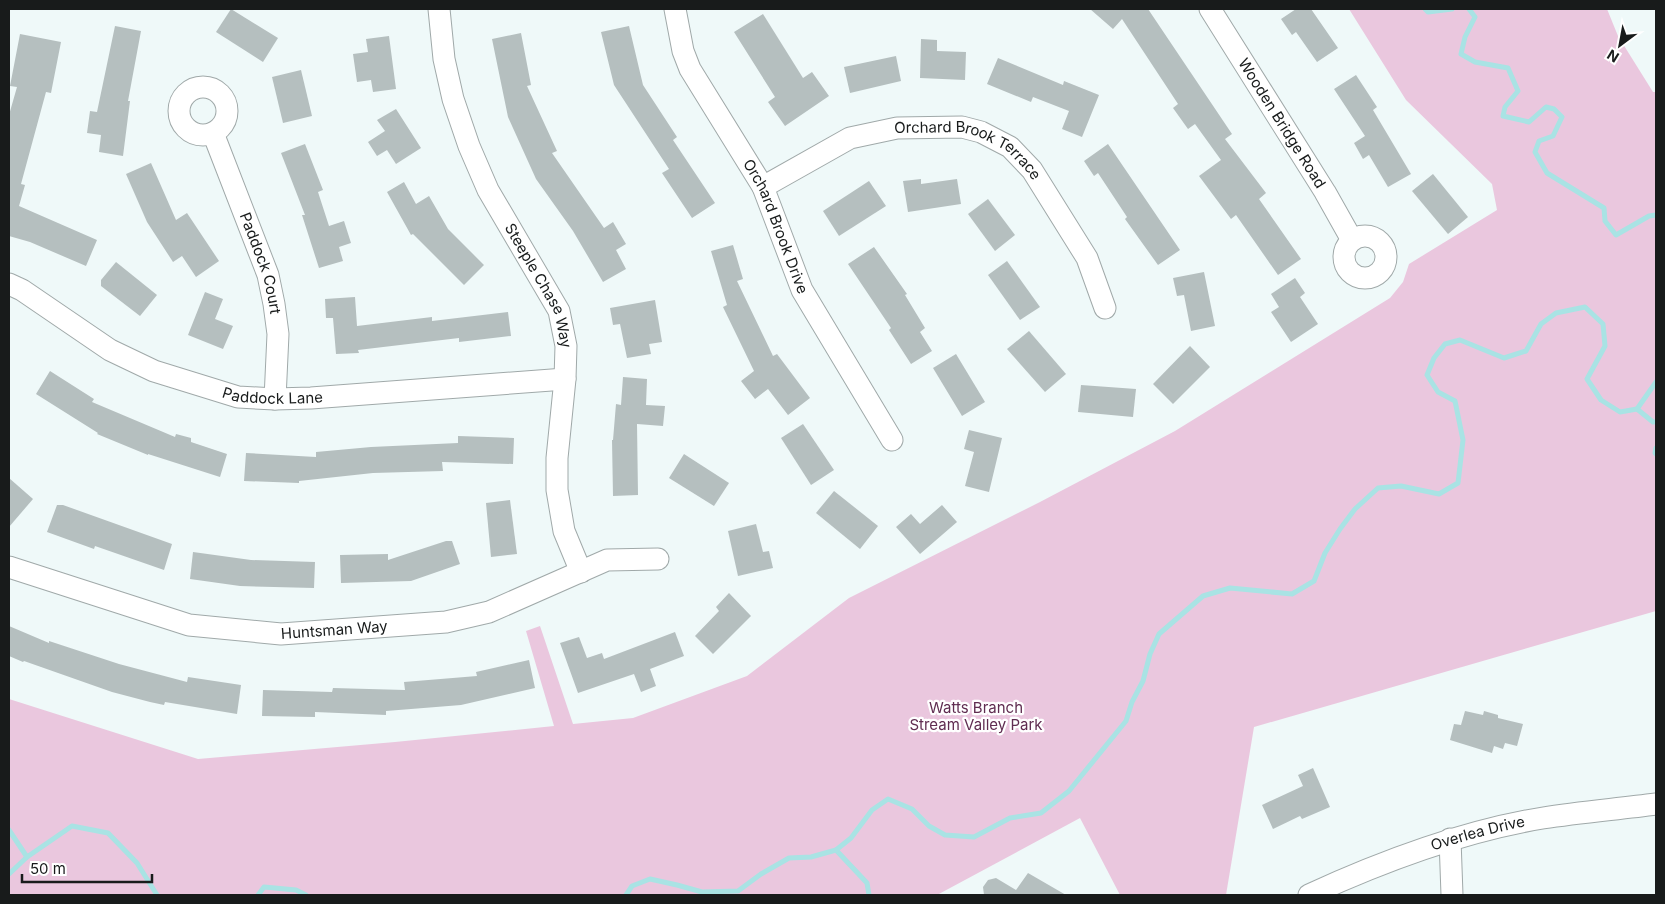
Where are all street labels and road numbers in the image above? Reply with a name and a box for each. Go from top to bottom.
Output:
street label: Wooden Bridge Road [1234,54,1330,192]
street label: Orchard Brook Terrace [894,117,1046,183]
street label: Orchard Brook Drive [739,155,813,296]
street label: Paddock Court [236,210,285,315]
street label: Steeple Chase Way [501,220,576,350]
street label: Paddock Lane [220,383,324,408]
street label: Huntsman Way [280,616,389,643]
street label: Overlea Drive [1428,811,1526,855]

